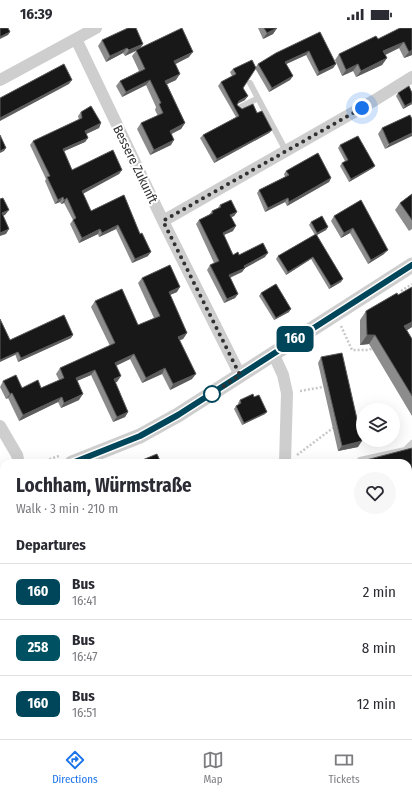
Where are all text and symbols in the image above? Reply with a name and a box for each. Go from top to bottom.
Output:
text: 16:39 [20,5,53,23]
your location [352,98,372,118]
street label: Bessere Zukunft [110,123,161,206]
line badge: 160 [272,326,318,352]
text: 160 [285,330,305,347]
unlabelled marker [203,385,221,403]
map controls [356,403,400,447]
button: layers [356,403,400,447]
button: heart [354,472,396,514]
text: Lochham, Würmstraße [16,474,192,497]
text: Walk · 3 min · 210 m [16,501,118,516]
text: Departures [16,536,86,554]
text: Bus [72,575,95,593]
text: 160 [28,583,48,600]
text: 2 min [363,583,396,601]
text: 16:41 [72,593,97,608]
text: Bus [72,631,95,649]
text: 258 [28,639,48,656]
text: 8 min [362,639,396,657]
text: 16:47 [72,649,98,664]
text: Bus [72,687,95,705]
text: 160 [28,695,48,712]
text: 12 min [357,695,396,713]
text: 16:51 [72,705,97,720]
tab: Directions [52,749,98,786]
tab: Map [202,749,224,786]
tab: Tickets [328,749,360,786]

